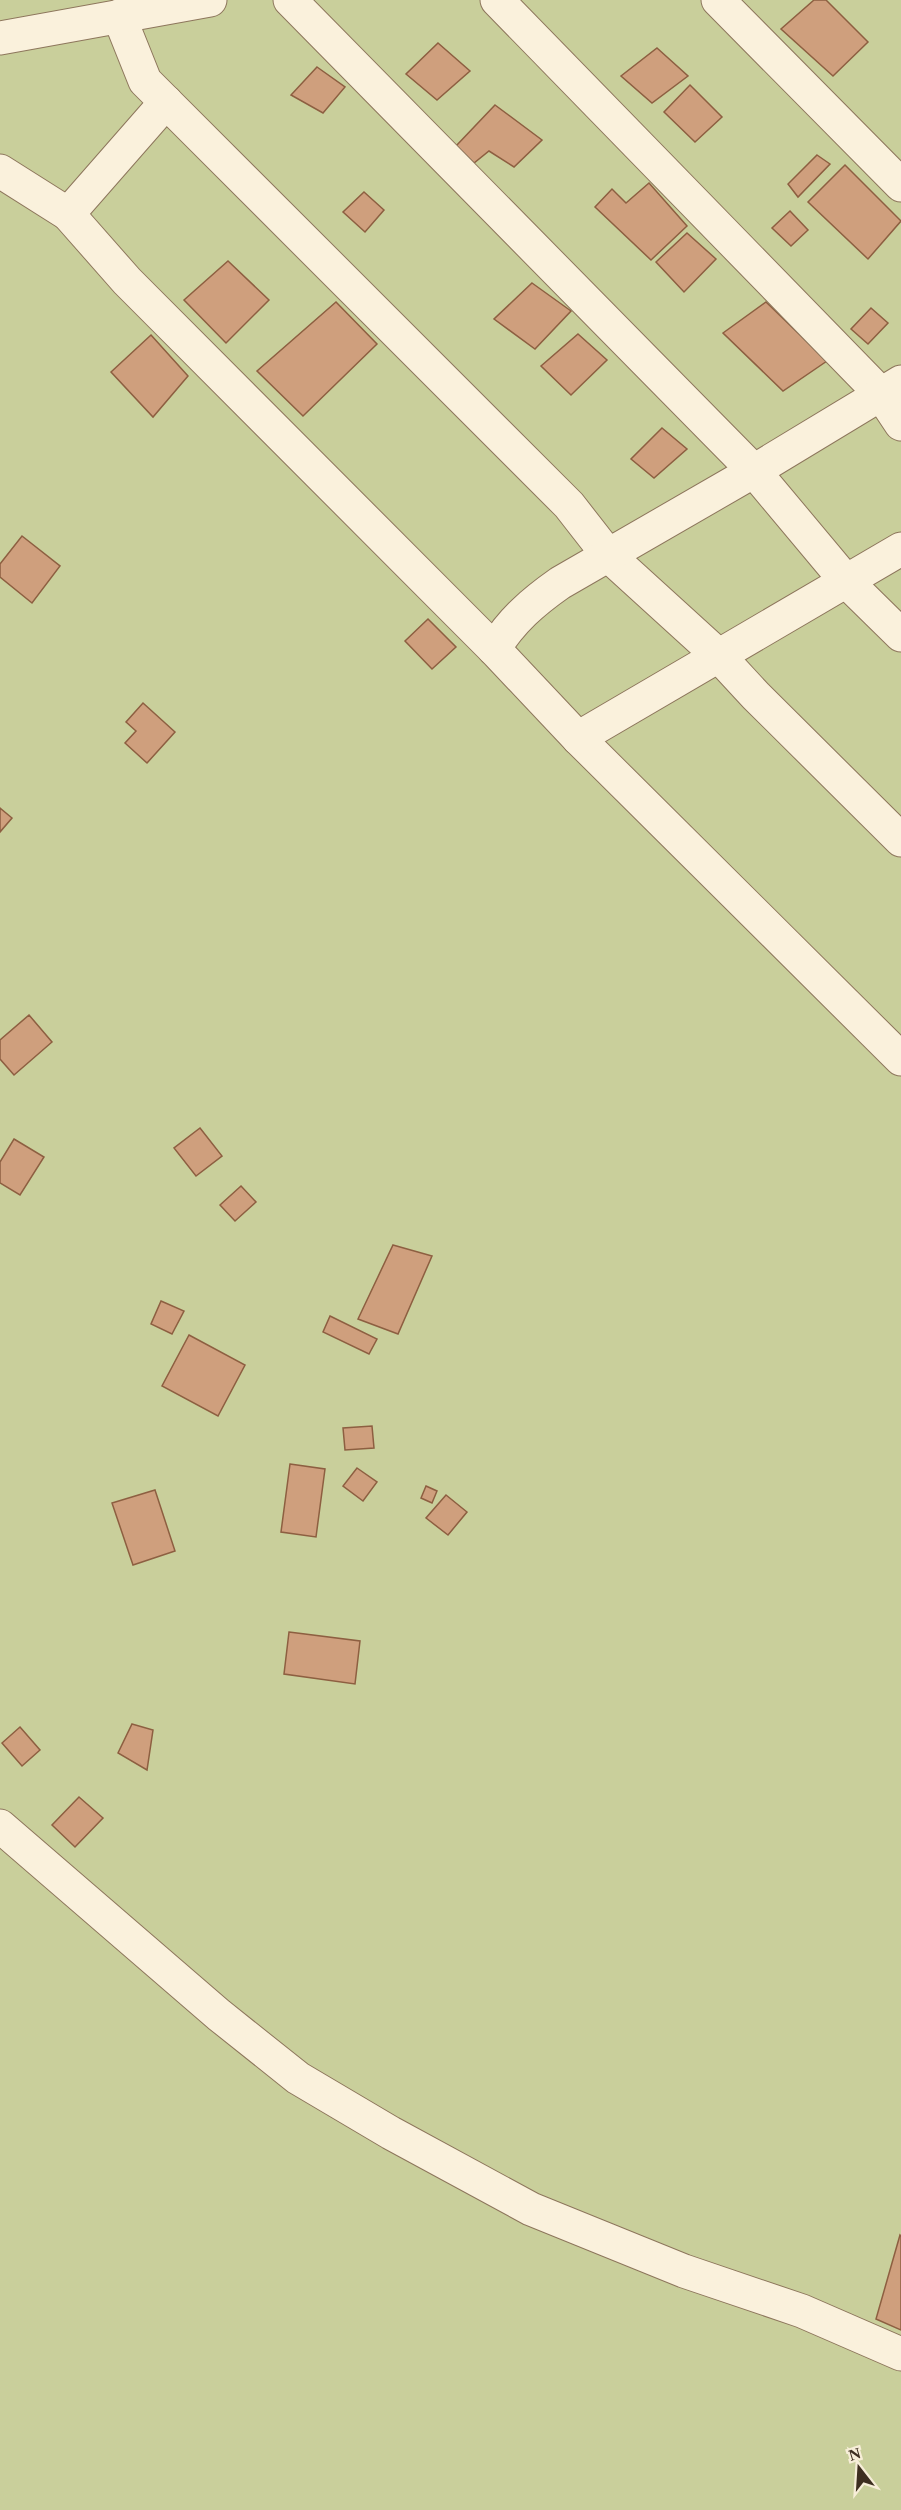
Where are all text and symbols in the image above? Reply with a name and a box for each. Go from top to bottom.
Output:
north arrow [829,2438,889,2498]
text: N [847,2444,863,2464]

